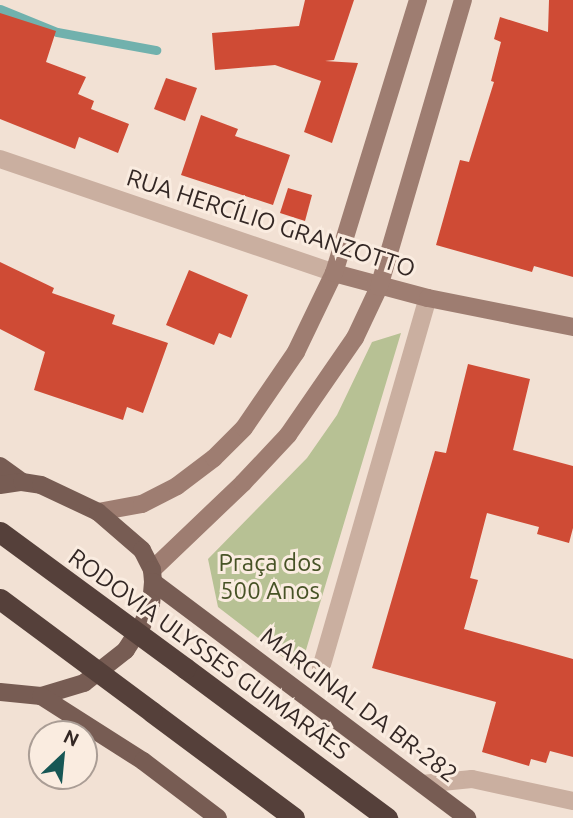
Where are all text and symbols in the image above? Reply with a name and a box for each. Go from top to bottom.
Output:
street label: RUA HERCÍLIO GRANZOTTO [123,163,419,283]
street label: RODOVIA ULYSSES GUIMARÃES [63,542,355,766]
park label: Praça dos 500 Anos [218,549,322,605]
street label: MARGINAL DA BR-282 [255,622,463,788]
north arrow [28,720,98,790]
text: N [60,725,83,751]

